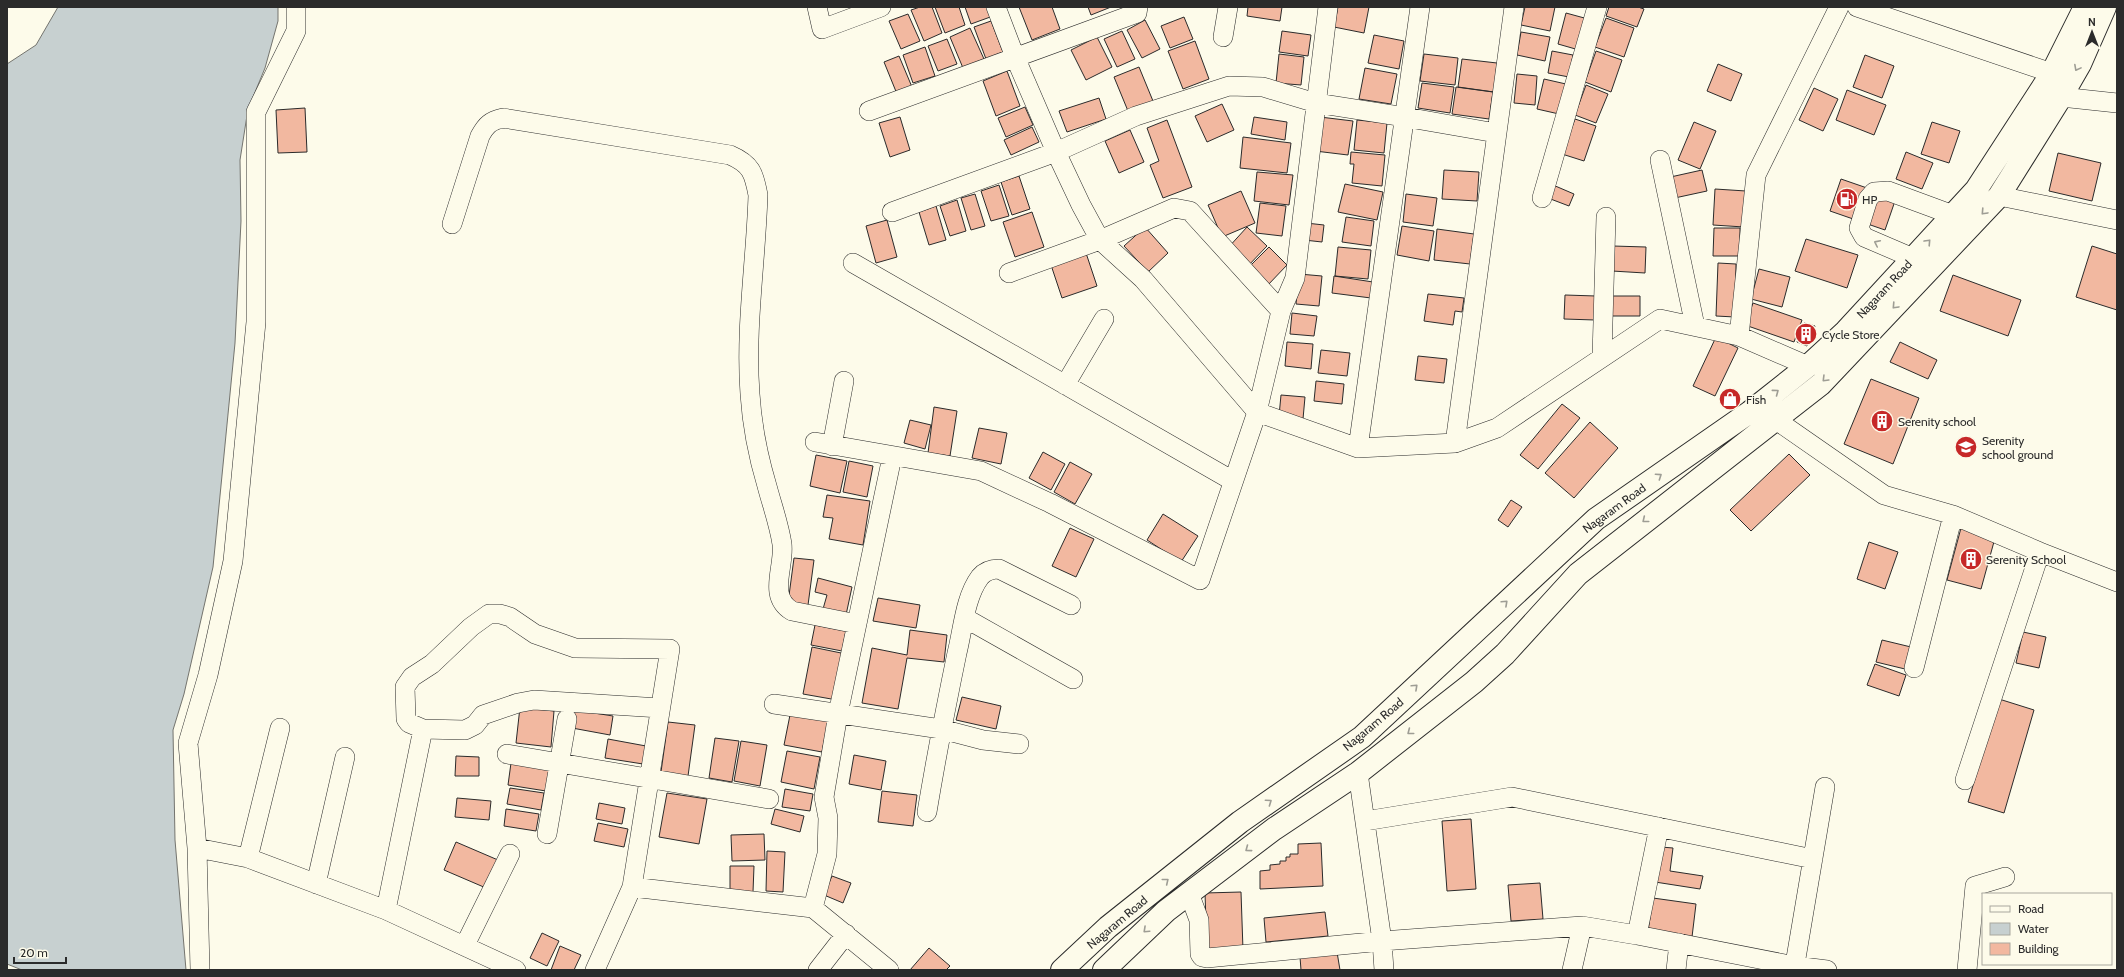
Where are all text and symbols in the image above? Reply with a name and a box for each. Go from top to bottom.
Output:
north arrow [2072,12,2112,52]
text: N [2088,15,2096,29]
one-way arrow [2075,64,2082,71]
fuel station icon: HP [1834,186,1860,212]
place label: HP [1862,192,1877,207]
one-way arrow [1981,207,1989,215]
one-way arrow [1923,239,1930,246]
one-way arrow [1873,240,1881,248]
street label: Nagaram Road [1853,257,1915,321]
one-way arrow [1892,301,1899,309]
building icon: Cycle Store [1793,321,1819,347]
place label: Cycle Store [1822,327,1880,342]
one-way arrow [1822,374,1830,382]
shop icon: Fish [1717,386,1743,412]
one-way arrow [1772,389,1779,397]
place label: Fish [1746,392,1766,407]
building icon: Serenity school [1869,408,1895,434]
place label: Serenity school [1898,414,1976,429]
place label: Serenity school ground [1982,433,2054,462]
school or university icon: Serenity school ground [1953,434,1979,460]
one-way arrow [1655,473,1662,481]
street label: Nagaram Road [1579,480,1649,536]
one-way arrow [1643,515,1650,522]
building icon: Serenity School [1958,546,1984,572]
place label: Serenity School [1986,552,2066,567]
one-way arrow [1500,600,1508,607]
one-way arrow [1411,685,1418,692]
street label: Nagaram Road [1340,694,1406,754]
one-way arrow [1408,727,1415,734]
one-way arrow [1265,799,1272,806]
one-way arrow [1246,844,1253,851]
one-way arrow [1162,879,1169,886]
street label: Nagaram Road [1084,892,1150,952]
legend [1982,893,2112,965]
text: Road [2018,901,2044,916]
text: Water [2018,921,2049,936]
one-way arrow [1144,925,1151,932]
scale bar [14,939,66,965]
text: Building [2018,941,2060,956]
text: 20 m [20,945,48,960]

